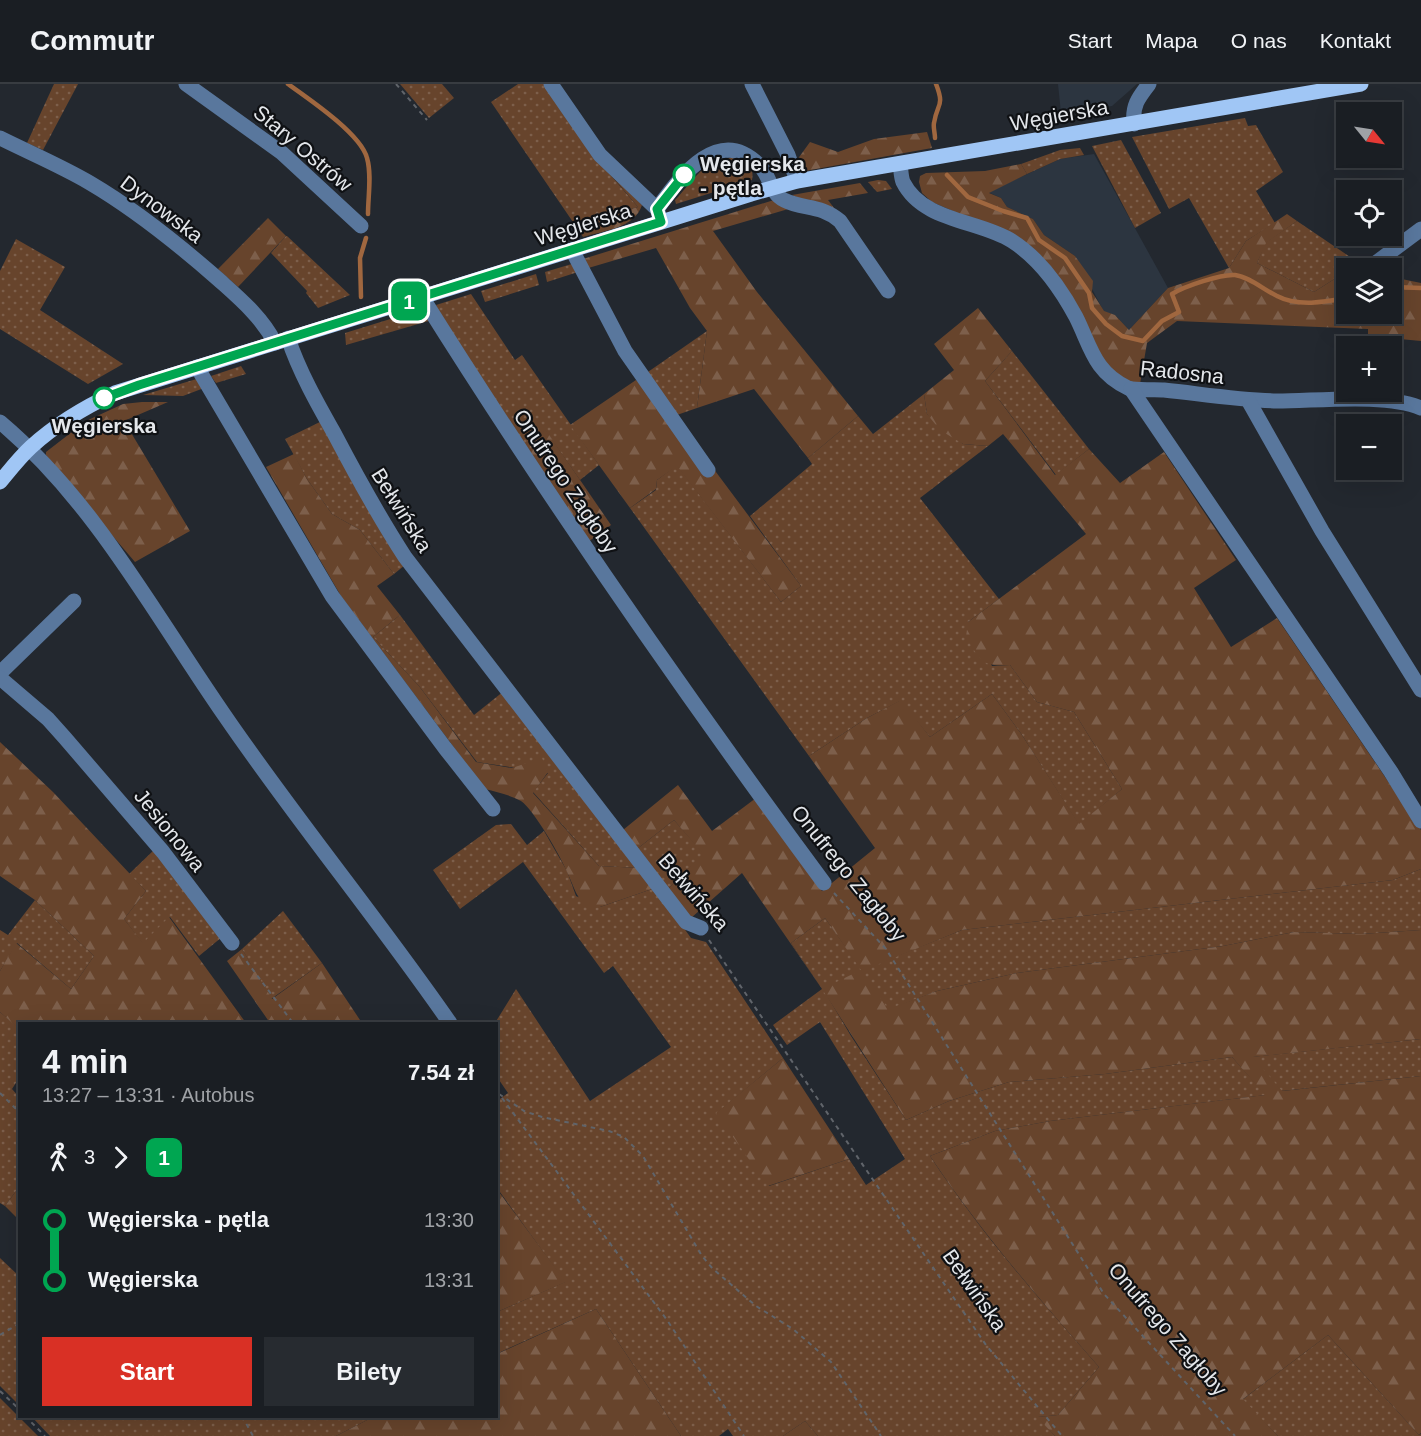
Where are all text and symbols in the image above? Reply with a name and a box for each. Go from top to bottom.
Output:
text: Commutr [30,25,154,56]
text: Start [1068,29,1112,52]
text: Mapa [1145,29,1198,52]
text: O nas [1231,29,1287,52]
text: Kontakt [1320,29,1391,52]
street label: Węgierska [1008,95,1110,135]
street label: Stary Ostrów [249,100,358,196]
north arrow [1336,102,1402,168]
map controls [1336,102,1402,480]
place label: Węgierska - pętla [700,152,805,199]
marker: Węgierska - pętla [673,164,695,186]
street label: Dynowska [116,171,208,248]
button: locate [1336,180,1402,246]
street label: Węgierska [532,198,634,249]
button: layers [1336,258,1402,324]
line badge: 1 [390,282,428,320]
text: 1 [403,290,415,313]
button: + [1336,336,1402,402]
street label: Radosna [1139,356,1225,388]
marker: Węgierska [93,387,115,409]
street label: Onufrego Zagłoby [509,405,623,558]
place label: Węgierska [51,414,157,437]
button: − [1336,414,1402,480]
street label: Bełwińska [367,464,437,556]
street label: Jesionowa [130,784,210,876]
street label: Onufrego Zagłoby [787,800,911,946]
street label: Bełwińska [654,849,734,935]
text: 4 min [42,1043,128,1080]
text: 7.54 zł [408,1060,474,1085]
text: 13:27 – 13:31 · Autobus [42,1084,254,1106]
icon: walk [42,1141,75,1174]
icon: forward [104,1141,137,1174]
text: 3 [84,1146,95,1168]
text: 1 [158,1146,170,1169]
text: Węgierska - pętla [88,1207,269,1232]
text: 13:30 [424,1209,474,1231]
street label: Bełwińska [938,1245,1012,1336]
street label: Onufrego Zagłoby [1104,1258,1232,1400]
text: Węgierska [88,1267,198,1292]
text: 13:31 [424,1269,474,1291]
button: Start [42,1337,252,1406]
button: Bilety [264,1337,474,1406]

